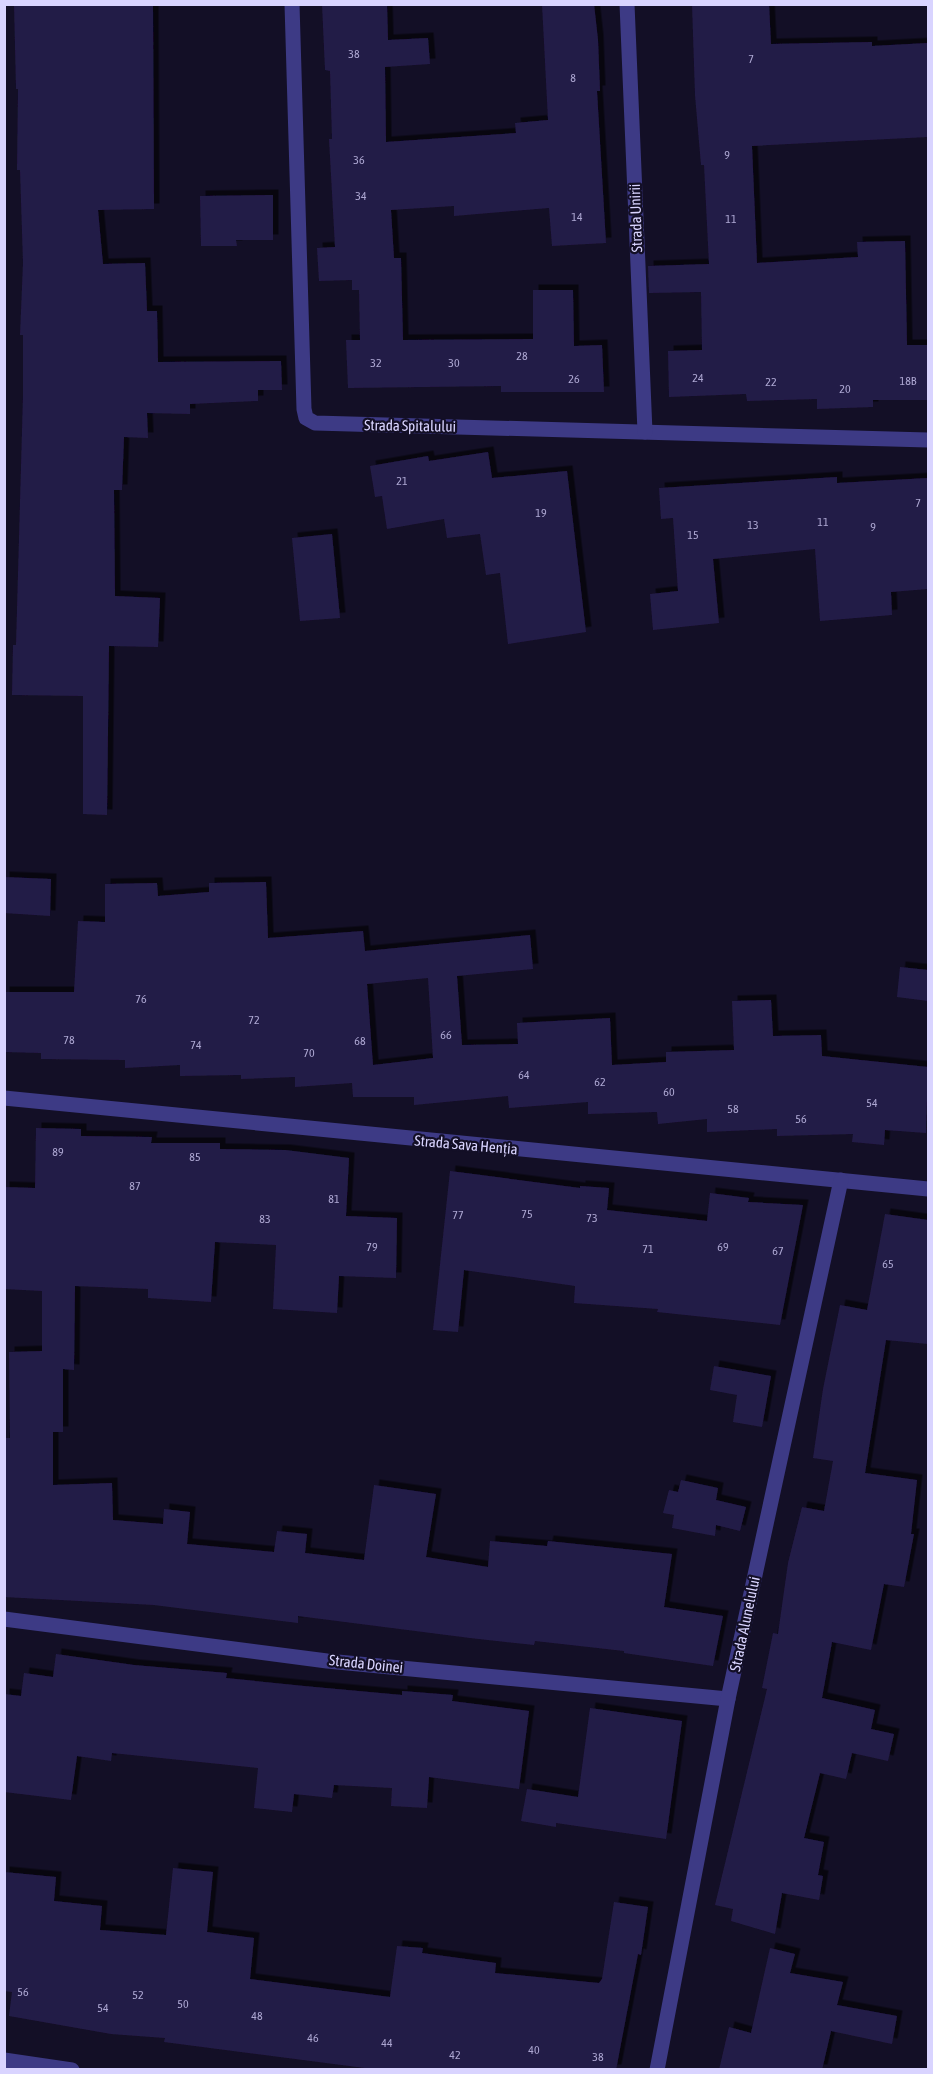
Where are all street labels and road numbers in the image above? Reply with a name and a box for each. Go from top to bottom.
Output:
street label: Strada Unirii [626,183,645,253]
street label: Strada Spitalului [364,416,456,435]
street label: Strada Sava Henția [414,1132,518,1157]
street label: Strada Alunelului [726,1575,763,1673]
street label: Strada Doinei [328,1651,404,1676]

